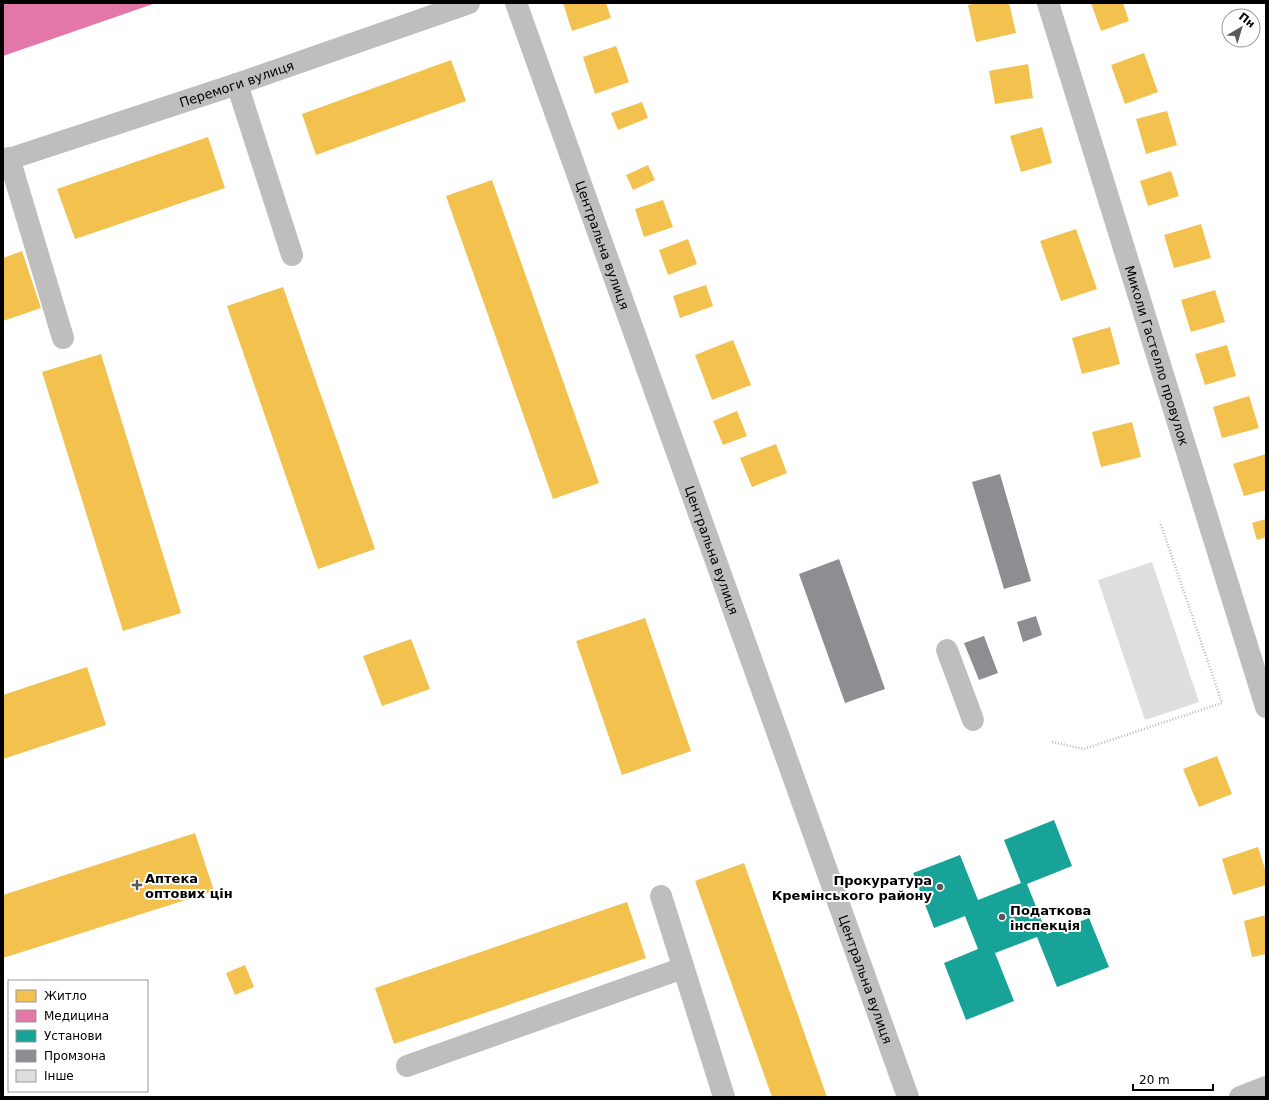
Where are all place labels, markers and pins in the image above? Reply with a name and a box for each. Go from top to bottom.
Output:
place label: Аптека оптових цін [145,871,233,901]
place label: Прокуратура Кремінського району [772,873,933,903]
marker: Аптека оптових цін [132,880,142,890]
marker: Прокуратура Кремінського району [935,882,945,892]
place label: Податкова інспекція [1010,903,1091,933]
marker: Податкова інспекція [997,912,1007,922]

